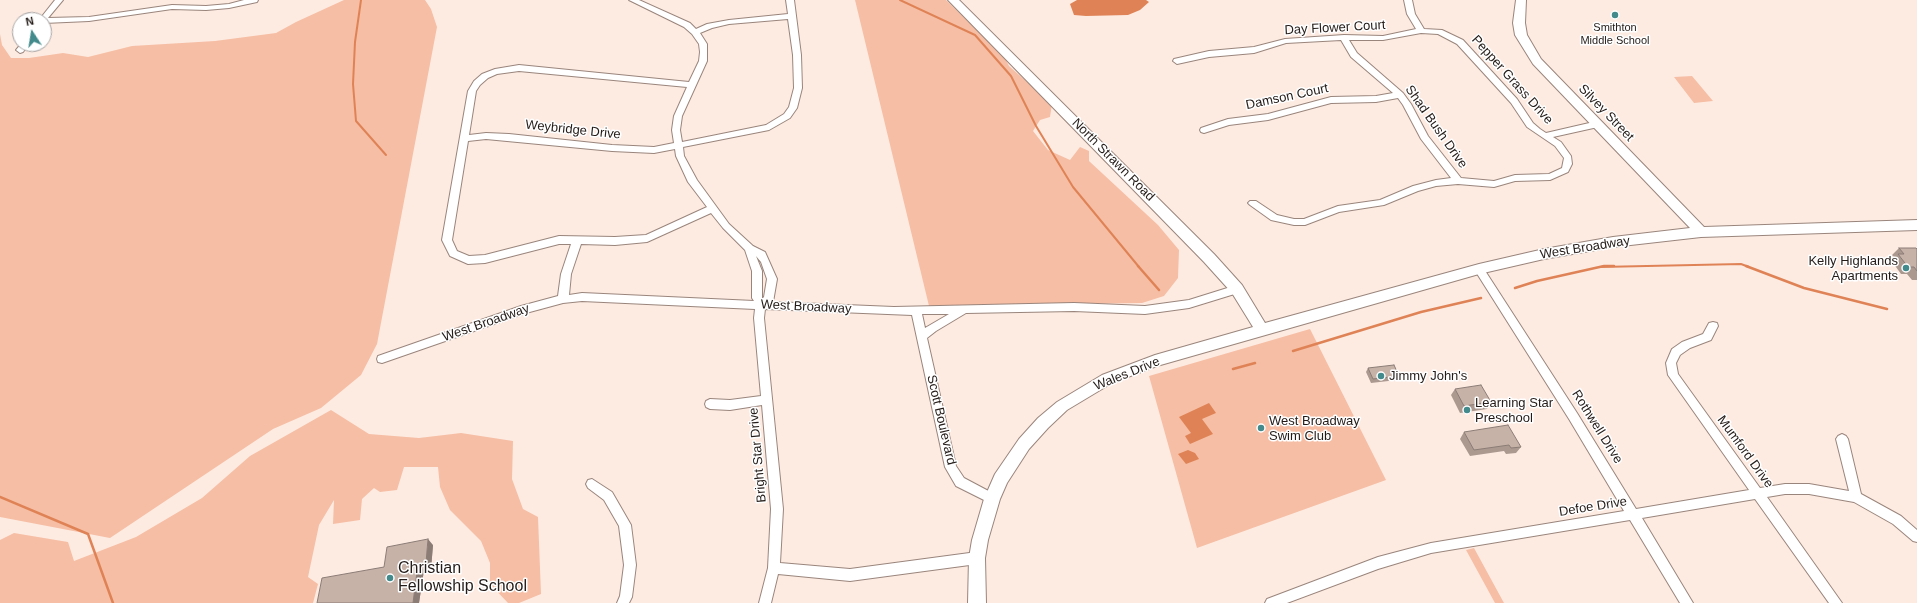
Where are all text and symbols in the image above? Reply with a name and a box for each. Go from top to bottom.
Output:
marker: Smithton Middle School [1610,10,1620,20]
north arrow [12,12,52,52]
text: N [25,15,35,28]
street label: Day Flower Court [1284,18,1386,38]
place label: Smithton Middle School [1580,21,1650,47]
street label: Pepper Grass Drive [1468,32,1556,128]
street label: Damson Court [1244,81,1330,113]
street label: Silvey Street [1575,81,1637,145]
street label: Shad Bush Drive [1402,83,1470,171]
street label: North Strawn Road [1068,115,1158,205]
street label: Weybridge Drive [525,117,621,143]
street label: West Broadway [1539,233,1631,263]
place label: Kelly Highlands Apartments [1808,253,1898,284]
marker: Kelly Highlands Apartments [1901,263,1911,273]
street label: West Broadway [760,297,852,317]
street label: West Broadway [441,301,531,345]
street label: Wales Drive [1092,354,1162,394]
place label: Jimmy John's [1389,368,1467,384]
marker: Jimmy John's [1376,371,1386,381]
street label: Scott Boulevard [923,374,959,466]
street label: Rothwell Drive [1568,387,1626,467]
place label: Learning Star Preschool [1475,395,1553,426]
marker: Learning Star Preschool [1462,405,1472,415]
street label: Bright Star Drive [746,407,770,503]
place label: West Broadway Swim Club [1269,413,1360,444]
street label: Mumford Drive [1714,413,1776,491]
marker: West Broadway Swim Club [1256,423,1266,433]
street label: Defoe Drive [1558,494,1628,520]
place label: Christian Fellowship School [398,559,527,597]
marker: Christian Fellowship School [385,573,395,583]

